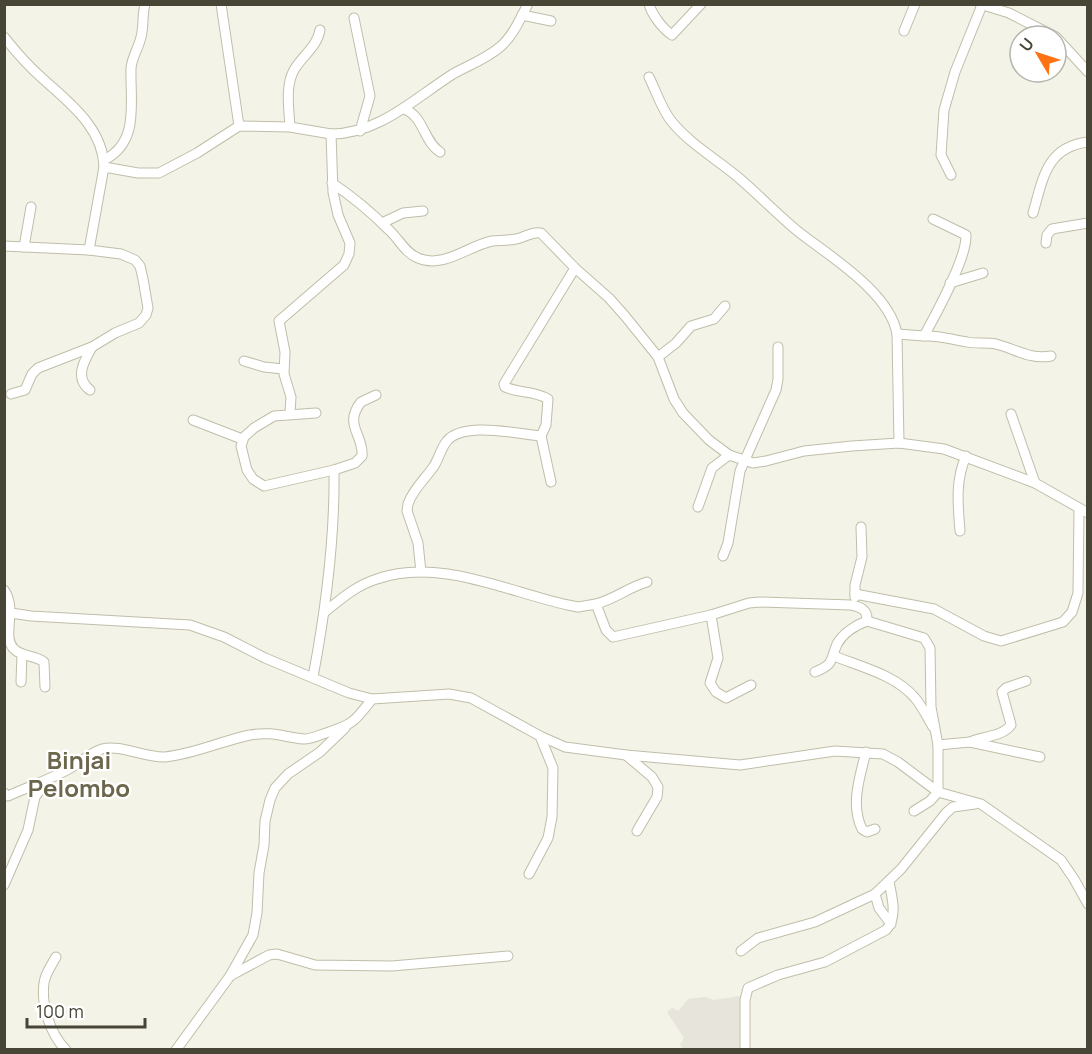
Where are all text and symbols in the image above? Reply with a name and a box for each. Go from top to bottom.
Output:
north arrow [1008,24,1068,84]
text: U [1014,33,1039,56]
district label: Binjai Pelombo [28,743,130,804]
scale bar [27,991,146,1029]
text: 100 m [36,999,84,1023]

